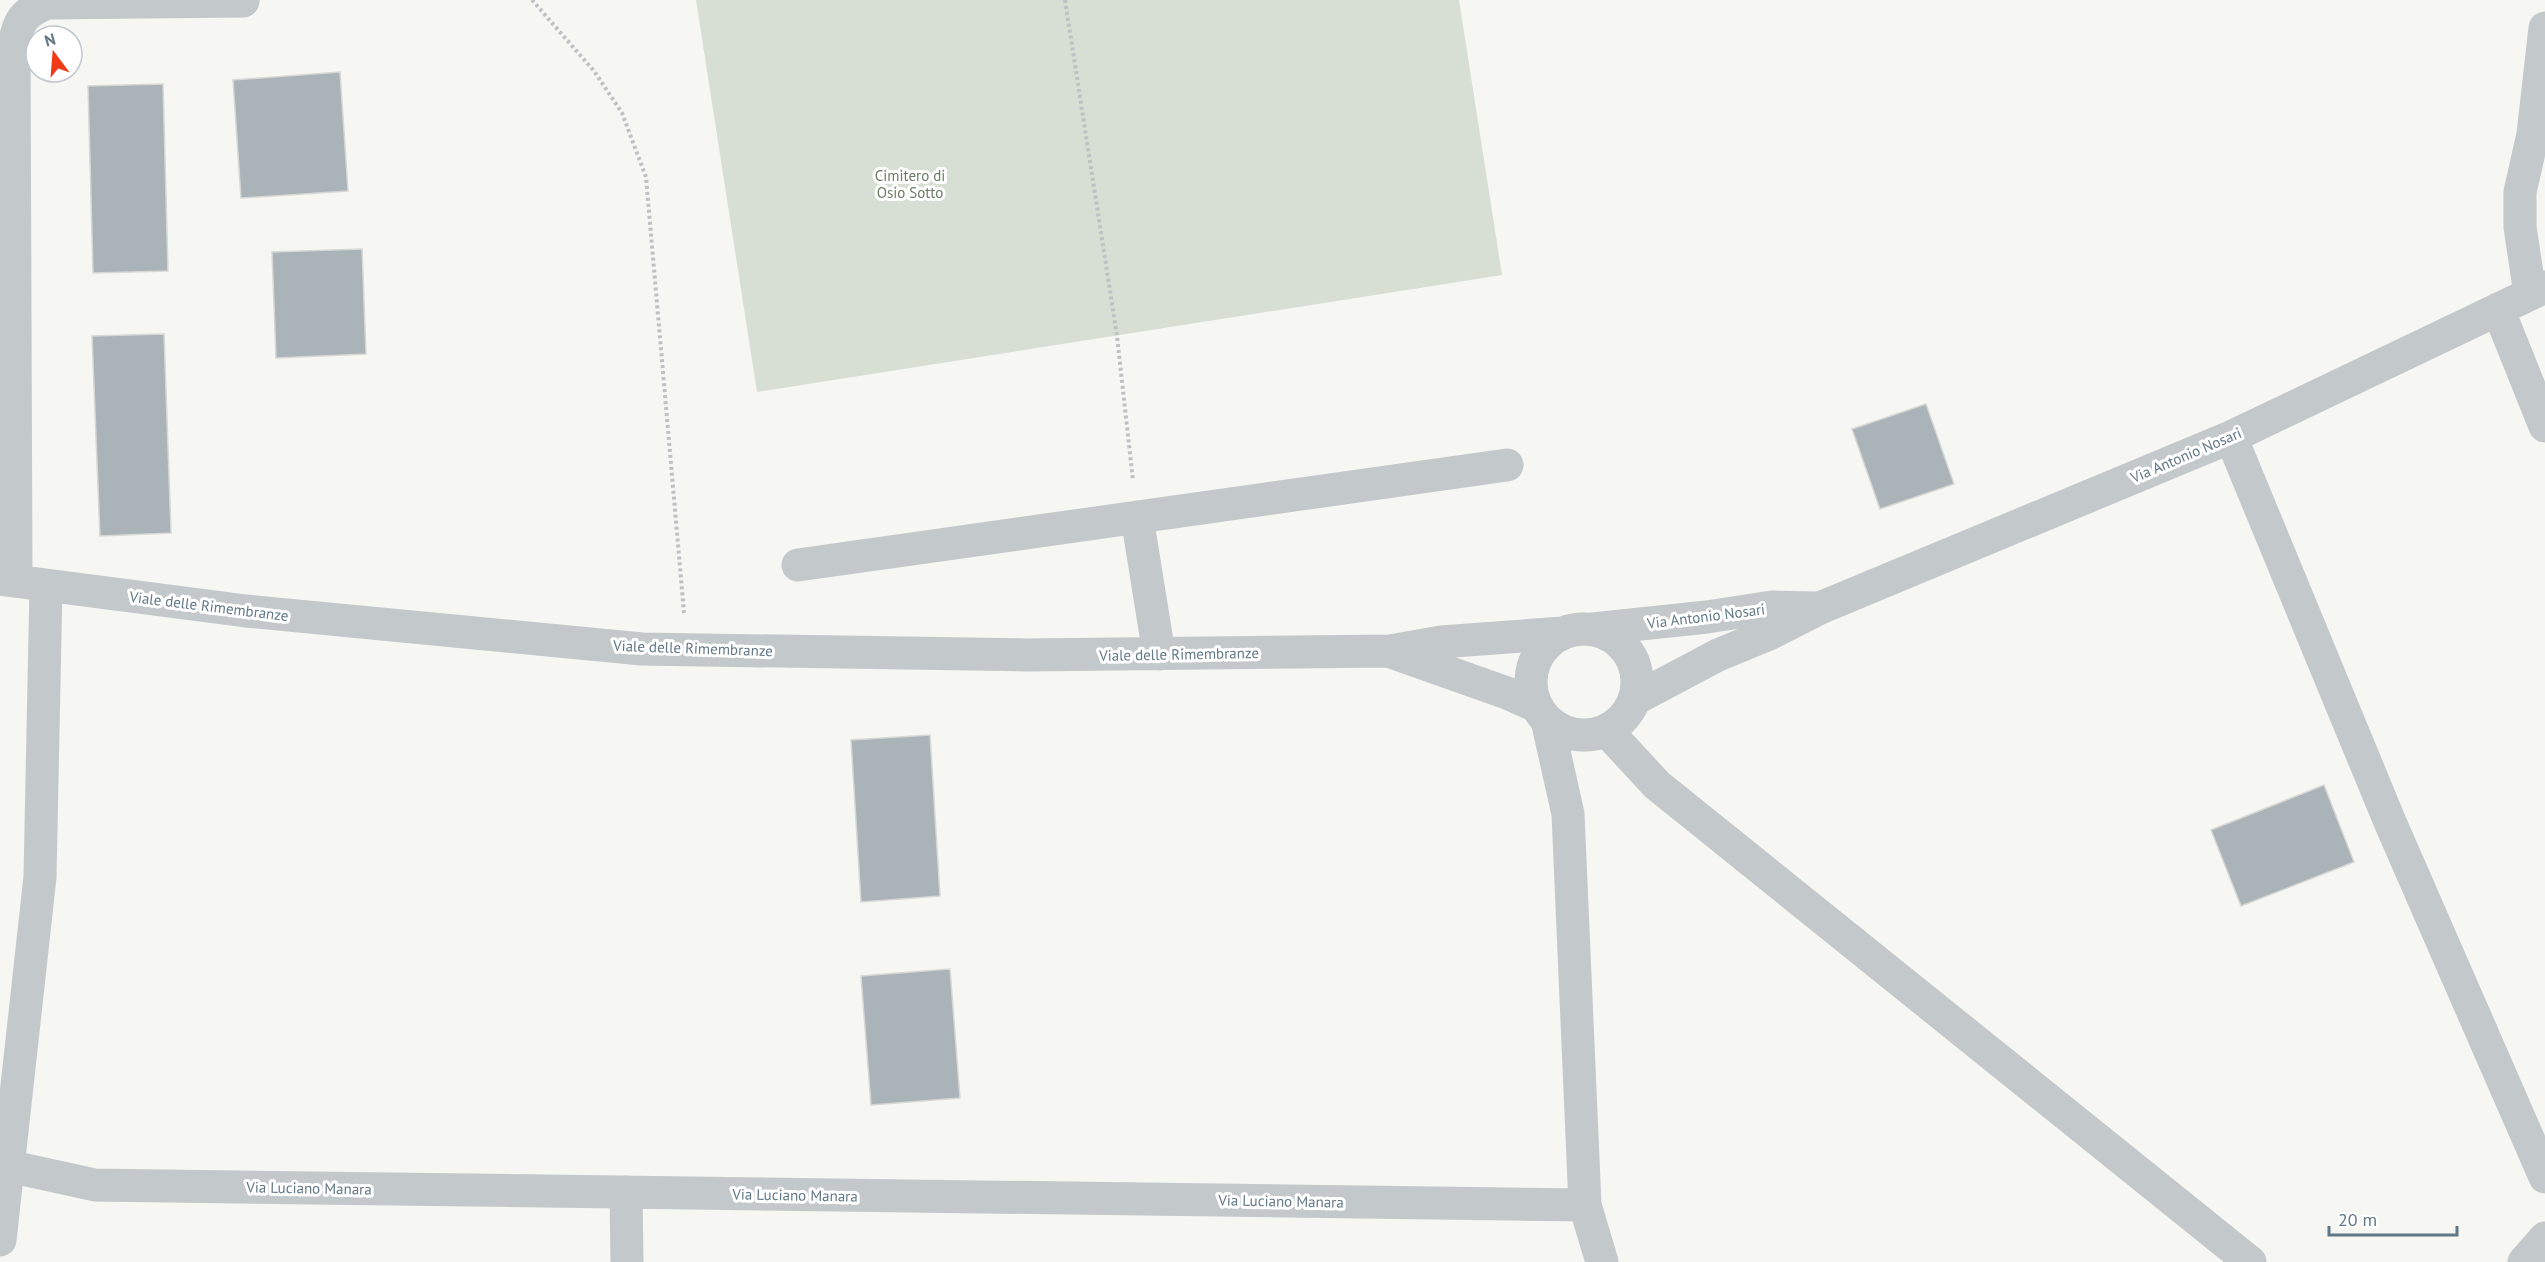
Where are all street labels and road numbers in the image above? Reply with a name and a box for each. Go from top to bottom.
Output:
street label: Via Antonio Nosari [2127,423,2244,487]
street label: Viale delle Rimembranze [127,587,290,625]
street label: Via Antonio Nosari [1645,599,1766,633]
street label: Viale delle Rimembranze [612,636,773,660]
street label: Viale delle Rimembranze [1098,643,1259,665]
street label: Via Luciano Manara [245,1177,372,1199]
street label: Via Luciano Manara [731,1184,858,1206]
street label: Via Luciano Manara [1217,1190,1344,1212]

